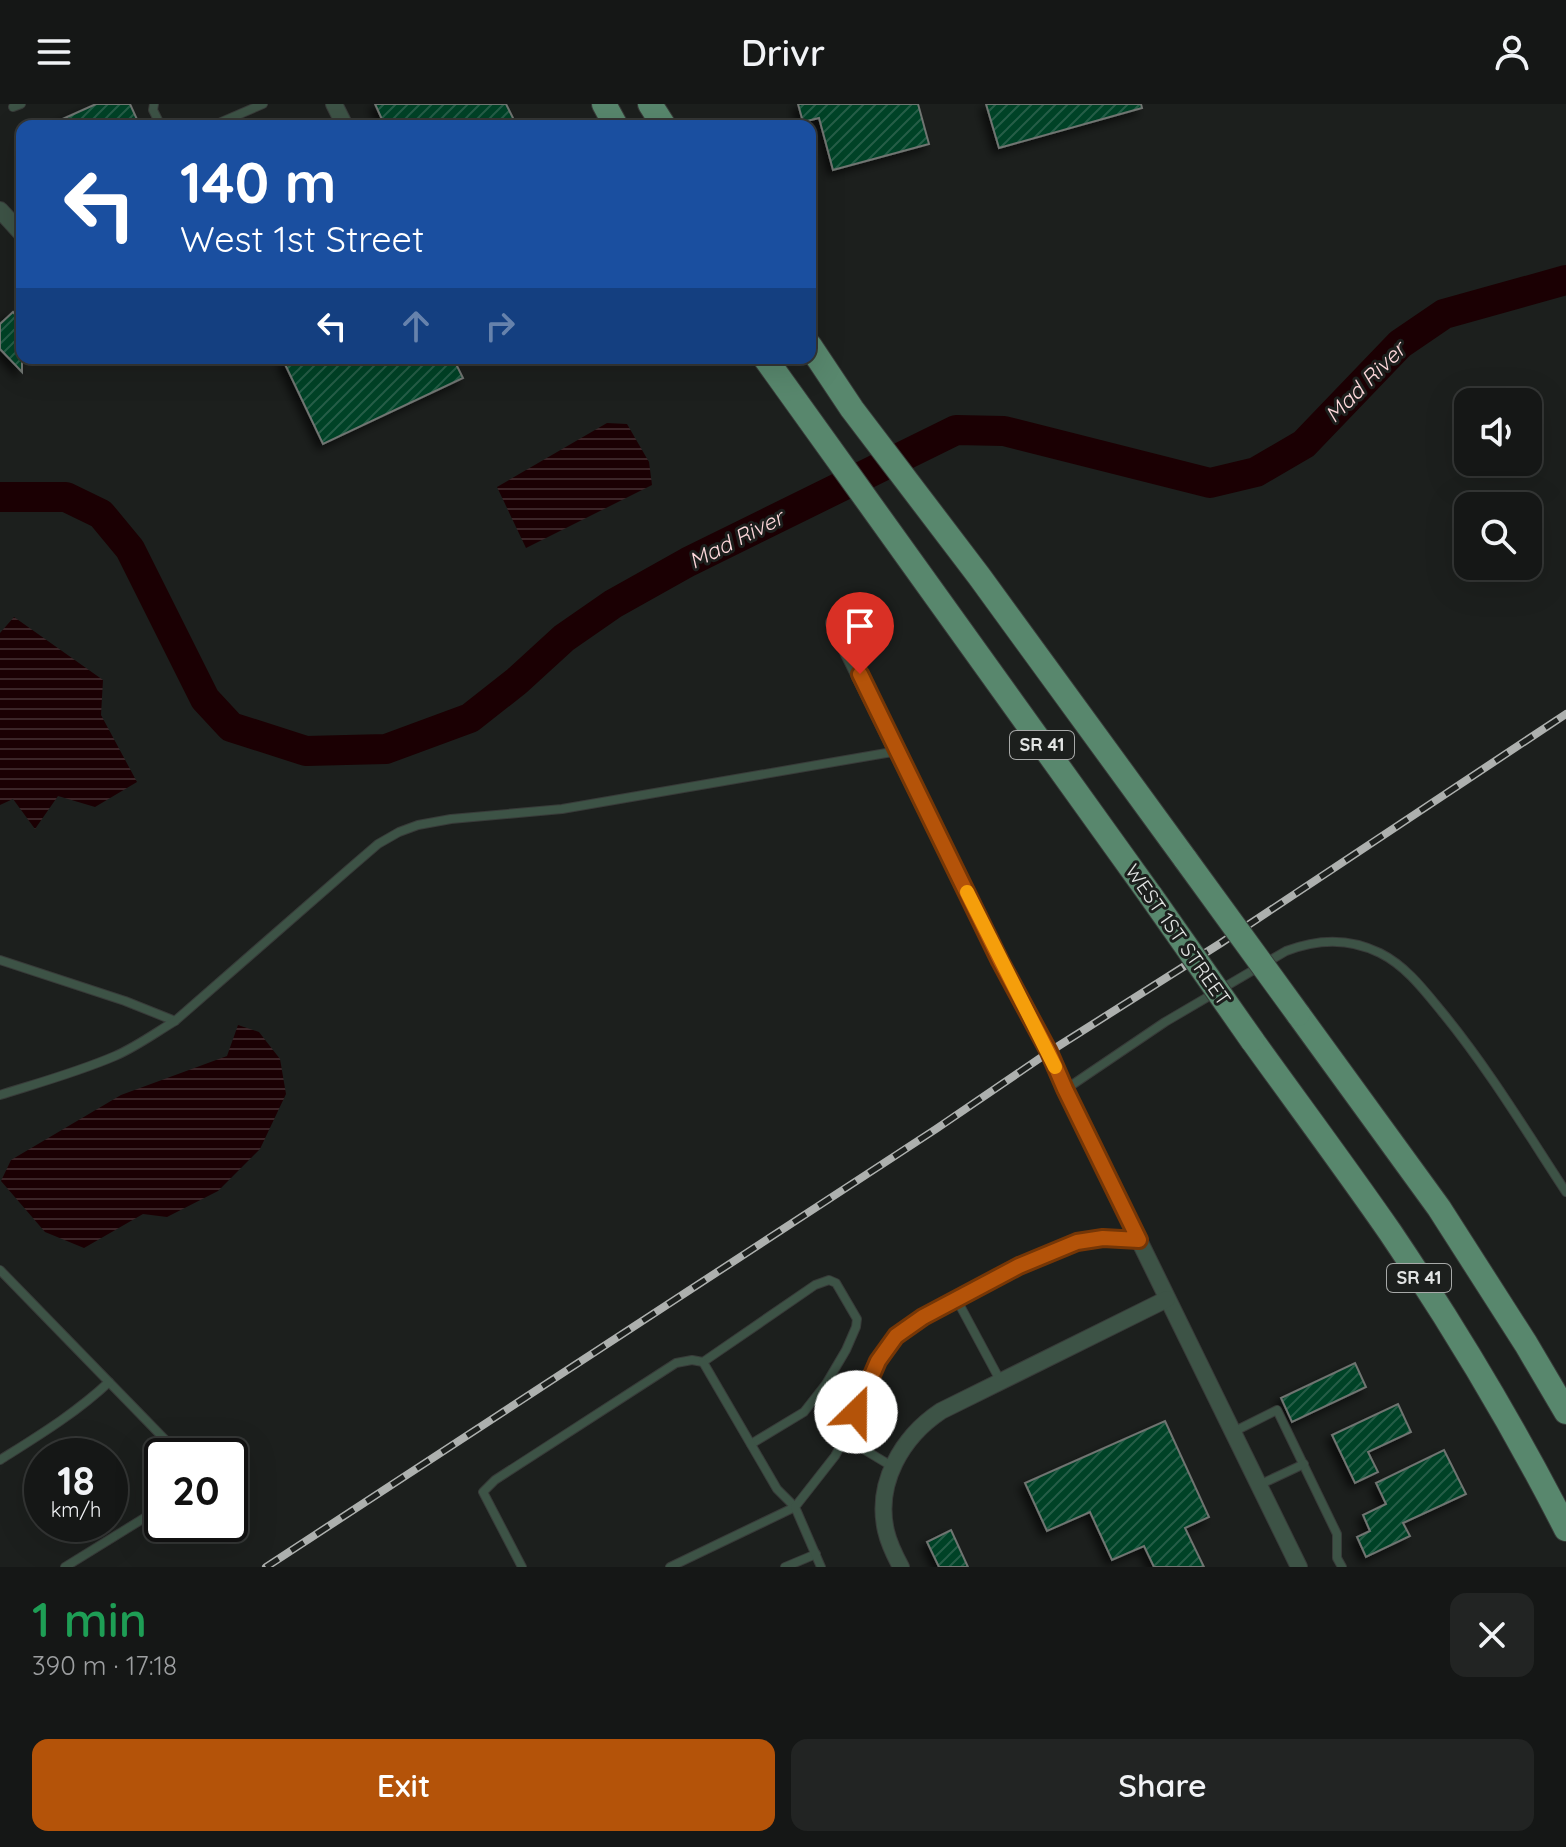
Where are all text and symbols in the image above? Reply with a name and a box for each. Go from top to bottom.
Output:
icon: menu [32,30,76,74]
text: Drivr [741,30,825,75]
icon: person [1490,30,1534,74]
text: 140 m [180,147,336,217]
icon: left [48,152,152,256]
text: West 1st Street [180,216,424,261]
icon: left [310,304,354,348]
icon: ahead [394,304,438,348]
icon: right [478,304,522,348]
water label: Mad River [1319,334,1413,428]
map controls [1454,388,1542,580]
button: sound [1454,388,1542,476]
button: search [1454,492,1542,580]
water label: Mad River [684,502,790,575]
pin [826,592,894,674]
icon: arrive [838,604,882,648]
road number: SR 41 [1010,731,1074,759]
street label: WEST 1ST STREET [1120,859,1237,1010]
road number: SR 41 [1387,1264,1451,1292]
position arrow [814,1370,898,1454]
speed limit sign: 20 [144,1438,248,1542]
text: 18 [57,1455,95,1505]
text: km/h [51,1497,101,1522]
text: 1 min [32,1589,147,1649]
button: close [1450,1593,1534,1677]
text: 390 m · 17:18 [32,1649,177,1682]
button: Exit [32,1739,775,1831]
button: Share [791,1739,1534,1831]

